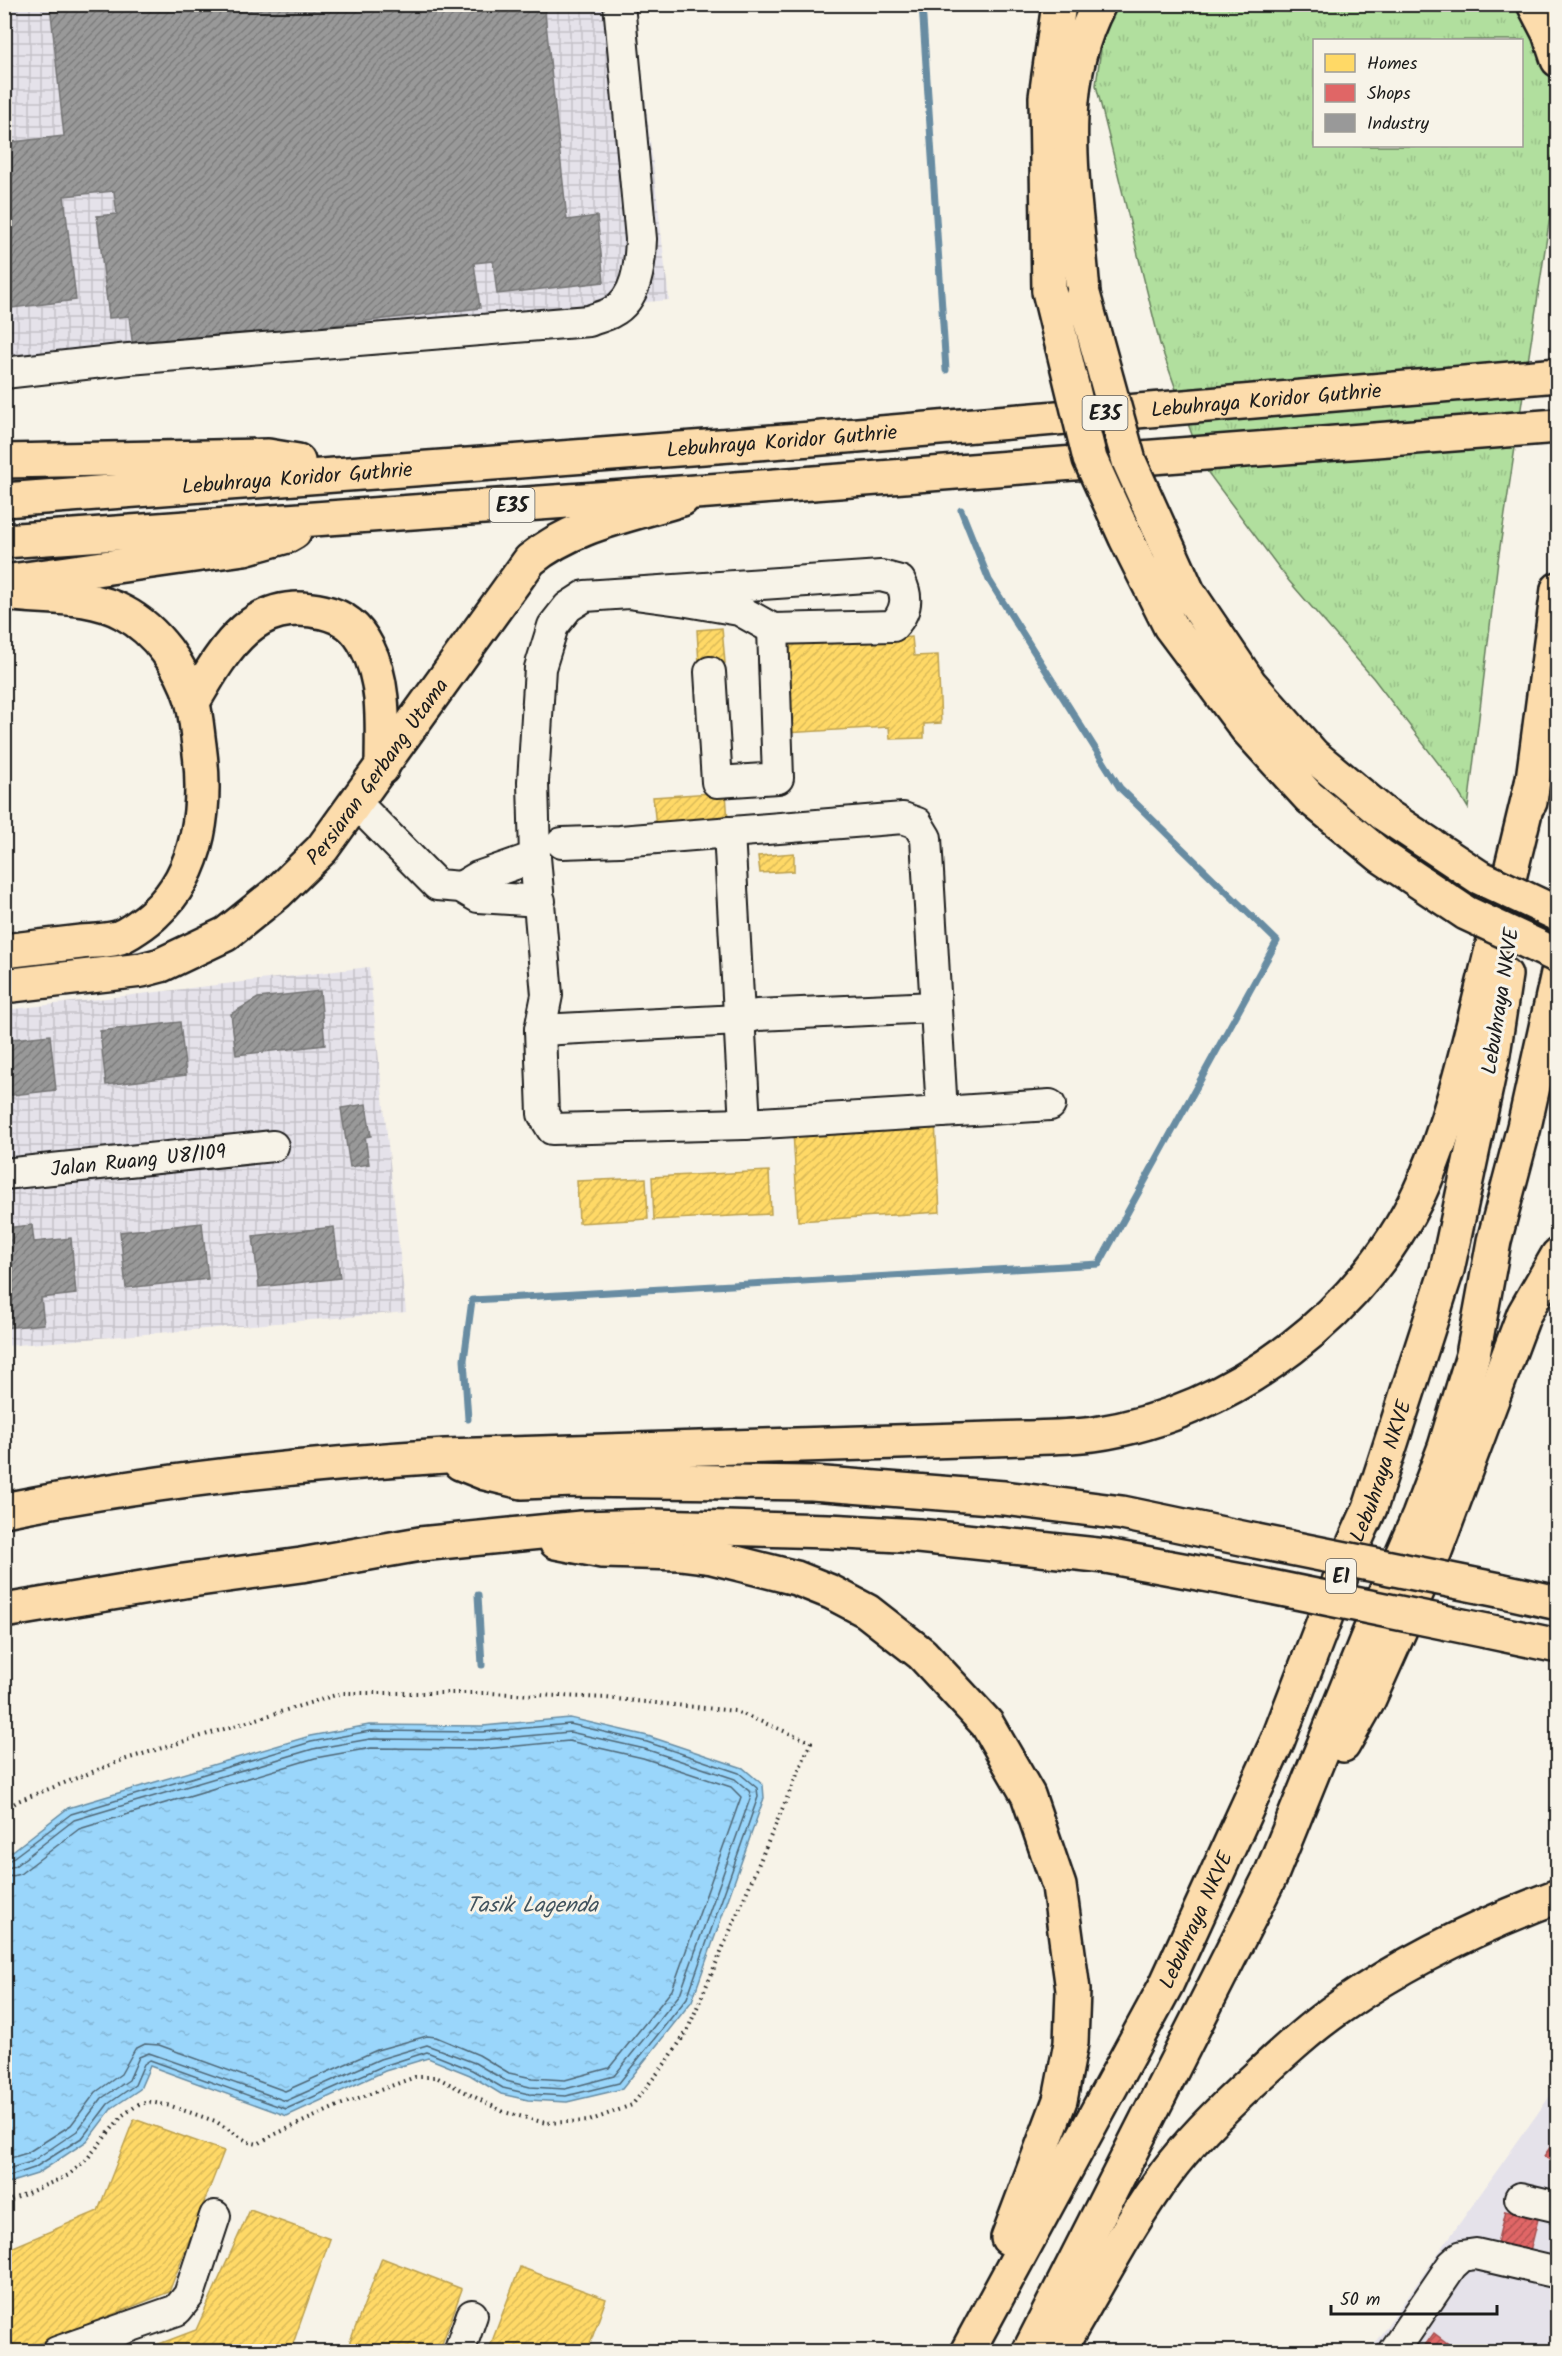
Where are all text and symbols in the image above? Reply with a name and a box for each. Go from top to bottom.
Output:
legend [1313,39,1523,147]
text: Homes [1367,50,1418,79]
text: Shops [1367,80,1411,109]
text: Industry [1367,110,1429,139]
street label: Lebuhraya Koridor Guthrie [1150,375,1383,428]
road number: E35 [1082,396,1128,430]
street label: Lebuhraya Koridor Guthrie [665,417,899,468]
street label: Lebuhraya Koridor Guthrie [181,454,414,505]
road number: E35 [490,488,534,522]
street label: Persiaran Gerbang Utama [299,672,458,874]
street label: Lebuhraya NKVE [1474,925,1529,1077]
street label: Jalan Ruang U8/109 [49,1136,228,1187]
street label: Lebuhraya NKVE [1342,1395,1422,1548]
road number: E1 [1326,1559,1356,1593]
street label: Lebuhraya NKVE [1151,1846,1243,1995]
water label: Tasik Lagenda [466,1889,599,1924]
scale bar [1331,2278,1498,2316]
text: 50 m [1340,2286,1380,2315]

